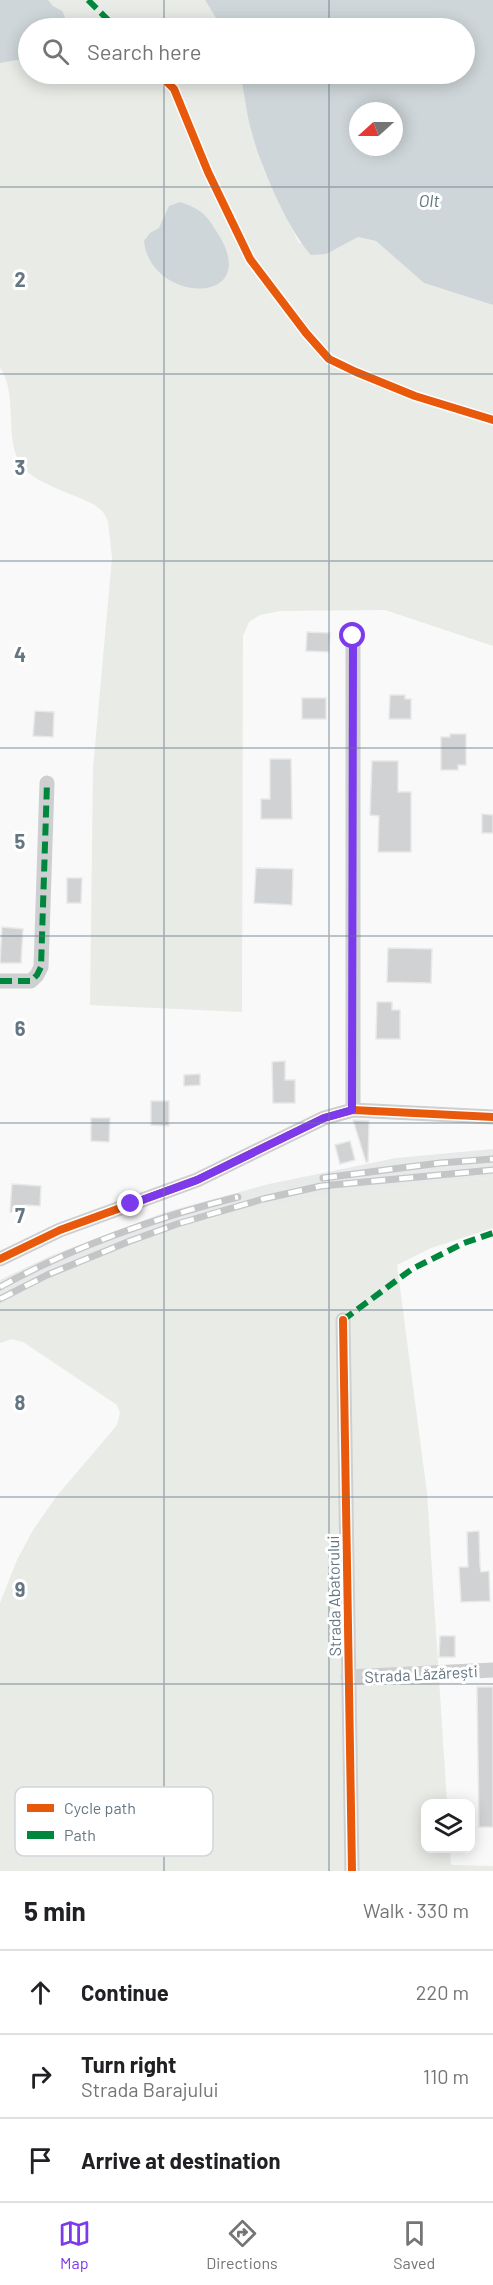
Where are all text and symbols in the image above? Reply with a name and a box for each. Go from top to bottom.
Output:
search box [18,18,475,84]
icon: search [39,35,72,68]
text: Search here [87,38,201,64]
north arrow [349,102,403,156]
water label: Olt [418,189,440,211]
text: 2 [14,267,26,291]
text: 3 [15,455,25,479]
route start [339,622,365,648]
text: 4 [14,642,26,666]
text: 5 [15,829,26,853]
text: 6 [15,1016,26,1040]
route end [117,1190,143,1216]
text: 7 [15,1203,25,1227]
text: 8 [15,1390,26,1414]
street label: Strada Abatorului [323,1535,344,1657]
text: 9 [15,1577,25,1601]
street label: Strada Lăzărești [364,1661,478,1686]
legend [15,1787,213,1856]
text: Cycle path [64,1798,136,1817]
map controls [421,1799,475,1853]
button: layers [421,1799,475,1853]
text: Path [64,1825,96,1844]
text: 5 min [24,1895,86,1926]
text: Walk · 330 m [363,1898,469,1922]
icon: ahead [24,1976,57,2009]
text: Continue [81,1979,169,2005]
text: 220 m [416,1980,469,2004]
text: Turn right [81,2051,176,2077]
icon: right [24,2060,57,2093]
text: 110 m [423,2064,469,2088]
text: Strada Barajului [81,2077,219,2101]
icon: arrive [24,2144,57,2177]
text: Arrive at destination [81,2147,280,2173]
tab: Map [58,2217,91,2272]
tab: Directions [206,2217,278,2272]
tab: Saved [393,2217,435,2272]

